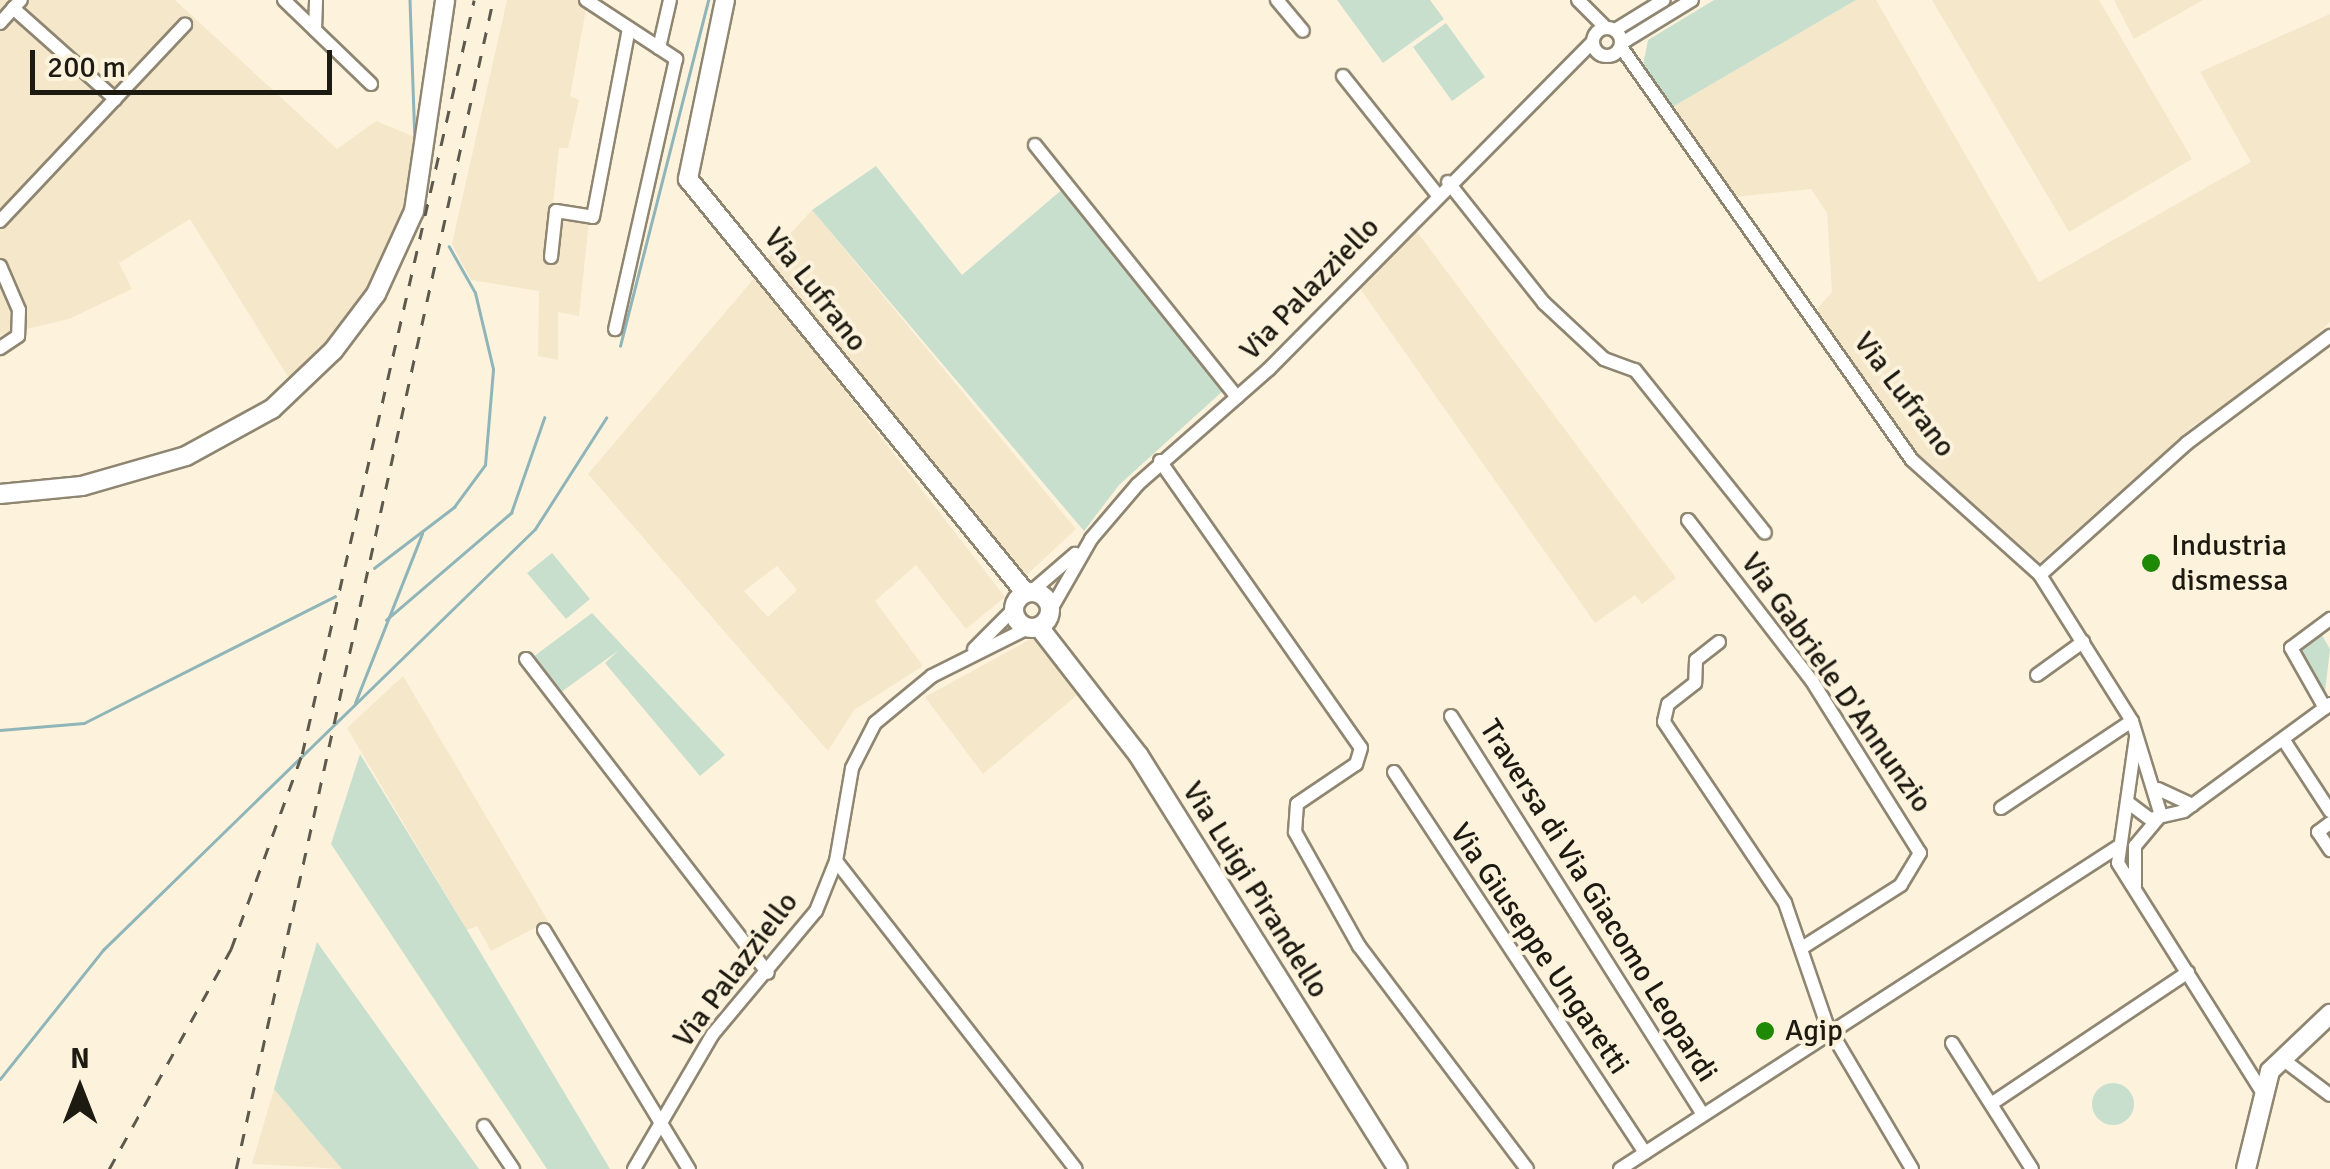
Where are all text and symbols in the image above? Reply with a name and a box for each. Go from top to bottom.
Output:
scale bar [35,30,338,92]
text: 200 m [47,49,126,86]
street label: Via Palazziello [1233,210,1387,368]
street label: Via Lufrano [756,221,874,359]
street label: Via Lufrano [1845,325,1963,465]
place label: Industria dismessa [2171,528,2288,598]
street label: Via Gabriele D'Annunzio [1733,546,1939,820]
marker: Industria dismessa [2140,552,2162,574]
street label: Traversa di Via Giacomo Leopardi [1471,713,1725,1089]
street label: Via Luigi Pirandello [1174,775,1336,1005]
street label: Via Giuseppe Ungaretti [1442,817,1636,1081]
street label: Via Palazziello [666,885,806,1055]
place label: Agip [1785,1013,1843,1049]
marker: Agip [1754,1020,1776,1042]
north arrow [30,1039,130,1139]
text: N [70,1042,90,1076]

